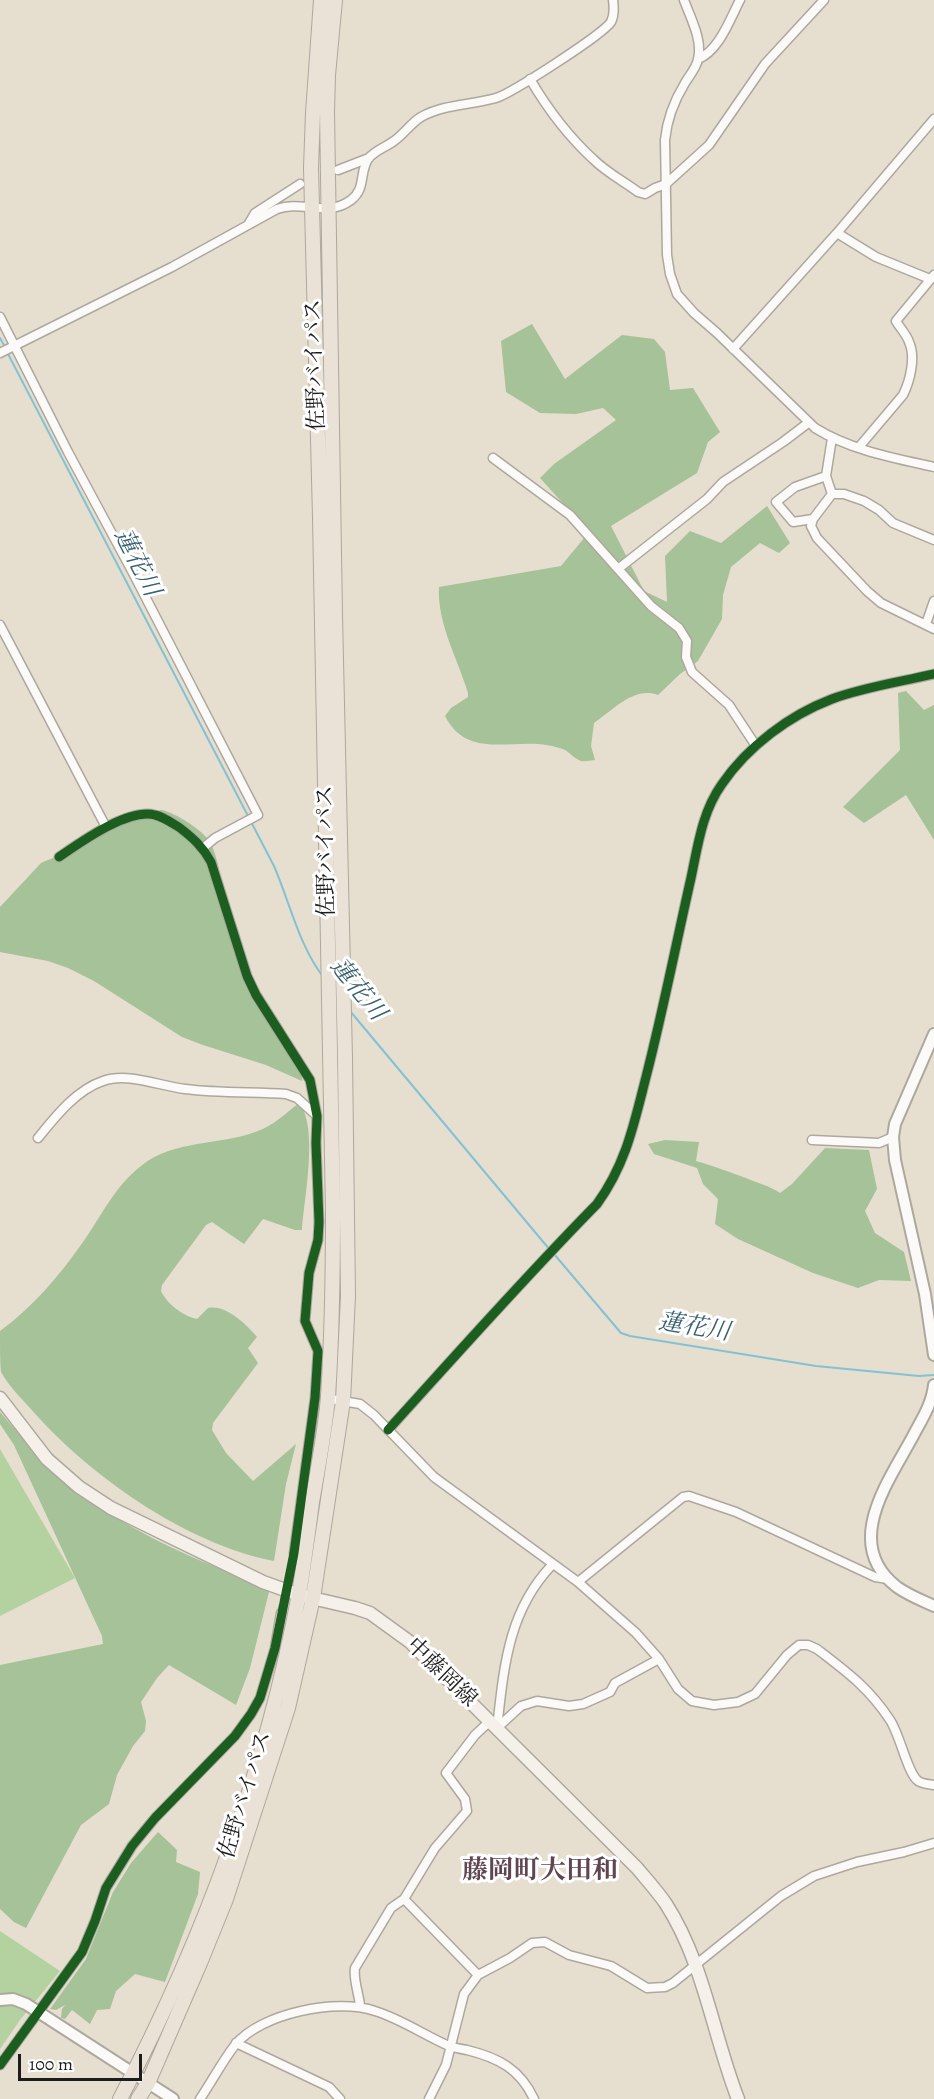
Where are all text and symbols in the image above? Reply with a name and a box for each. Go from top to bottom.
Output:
street label: 佐野バイパス [301,299,331,431]
water label: 蓮花川 [107,524,165,602]
street label: 佐野バイパス [313,785,341,917]
water label: 蓮花川 [323,953,391,1027]
water label: 蓮花川 [656,1308,732,1348]
street label: 中藤岡線 [400,1633,482,1713]
street label: 佐野バイパス [214,1728,278,1862]
district label: 藤岡町大田和 [462,1856,618,1888]
scale bar [21,2042,146,2080]
text: 100 m [29,2052,73,2076]

